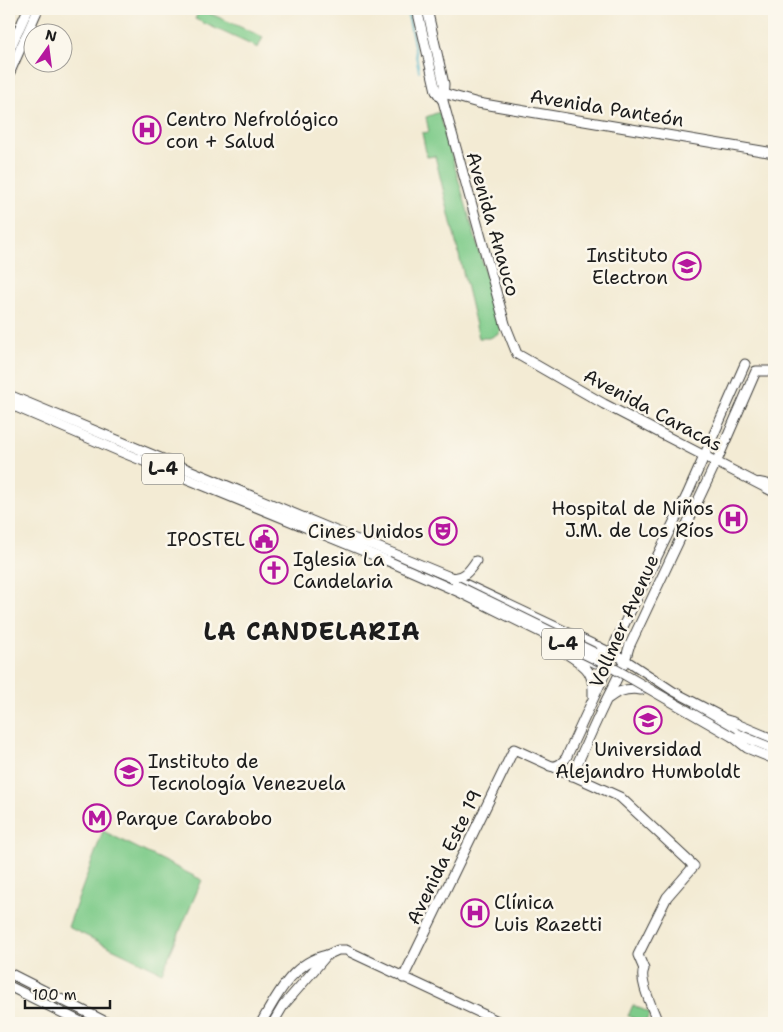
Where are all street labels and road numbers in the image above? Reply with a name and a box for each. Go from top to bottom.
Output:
street label: Avenida Panteón [528,83,686,133]
street label: Avenida Anauco [460,149,526,299]
street label: Avenida Caracas [579,363,727,457]
road number: L-4 [142,454,184,484]
street label: Vollmer Avenue [583,550,665,692]
road number: L-4 [542,629,584,660]
street label: Avenida Este 19 [401,785,487,929]

